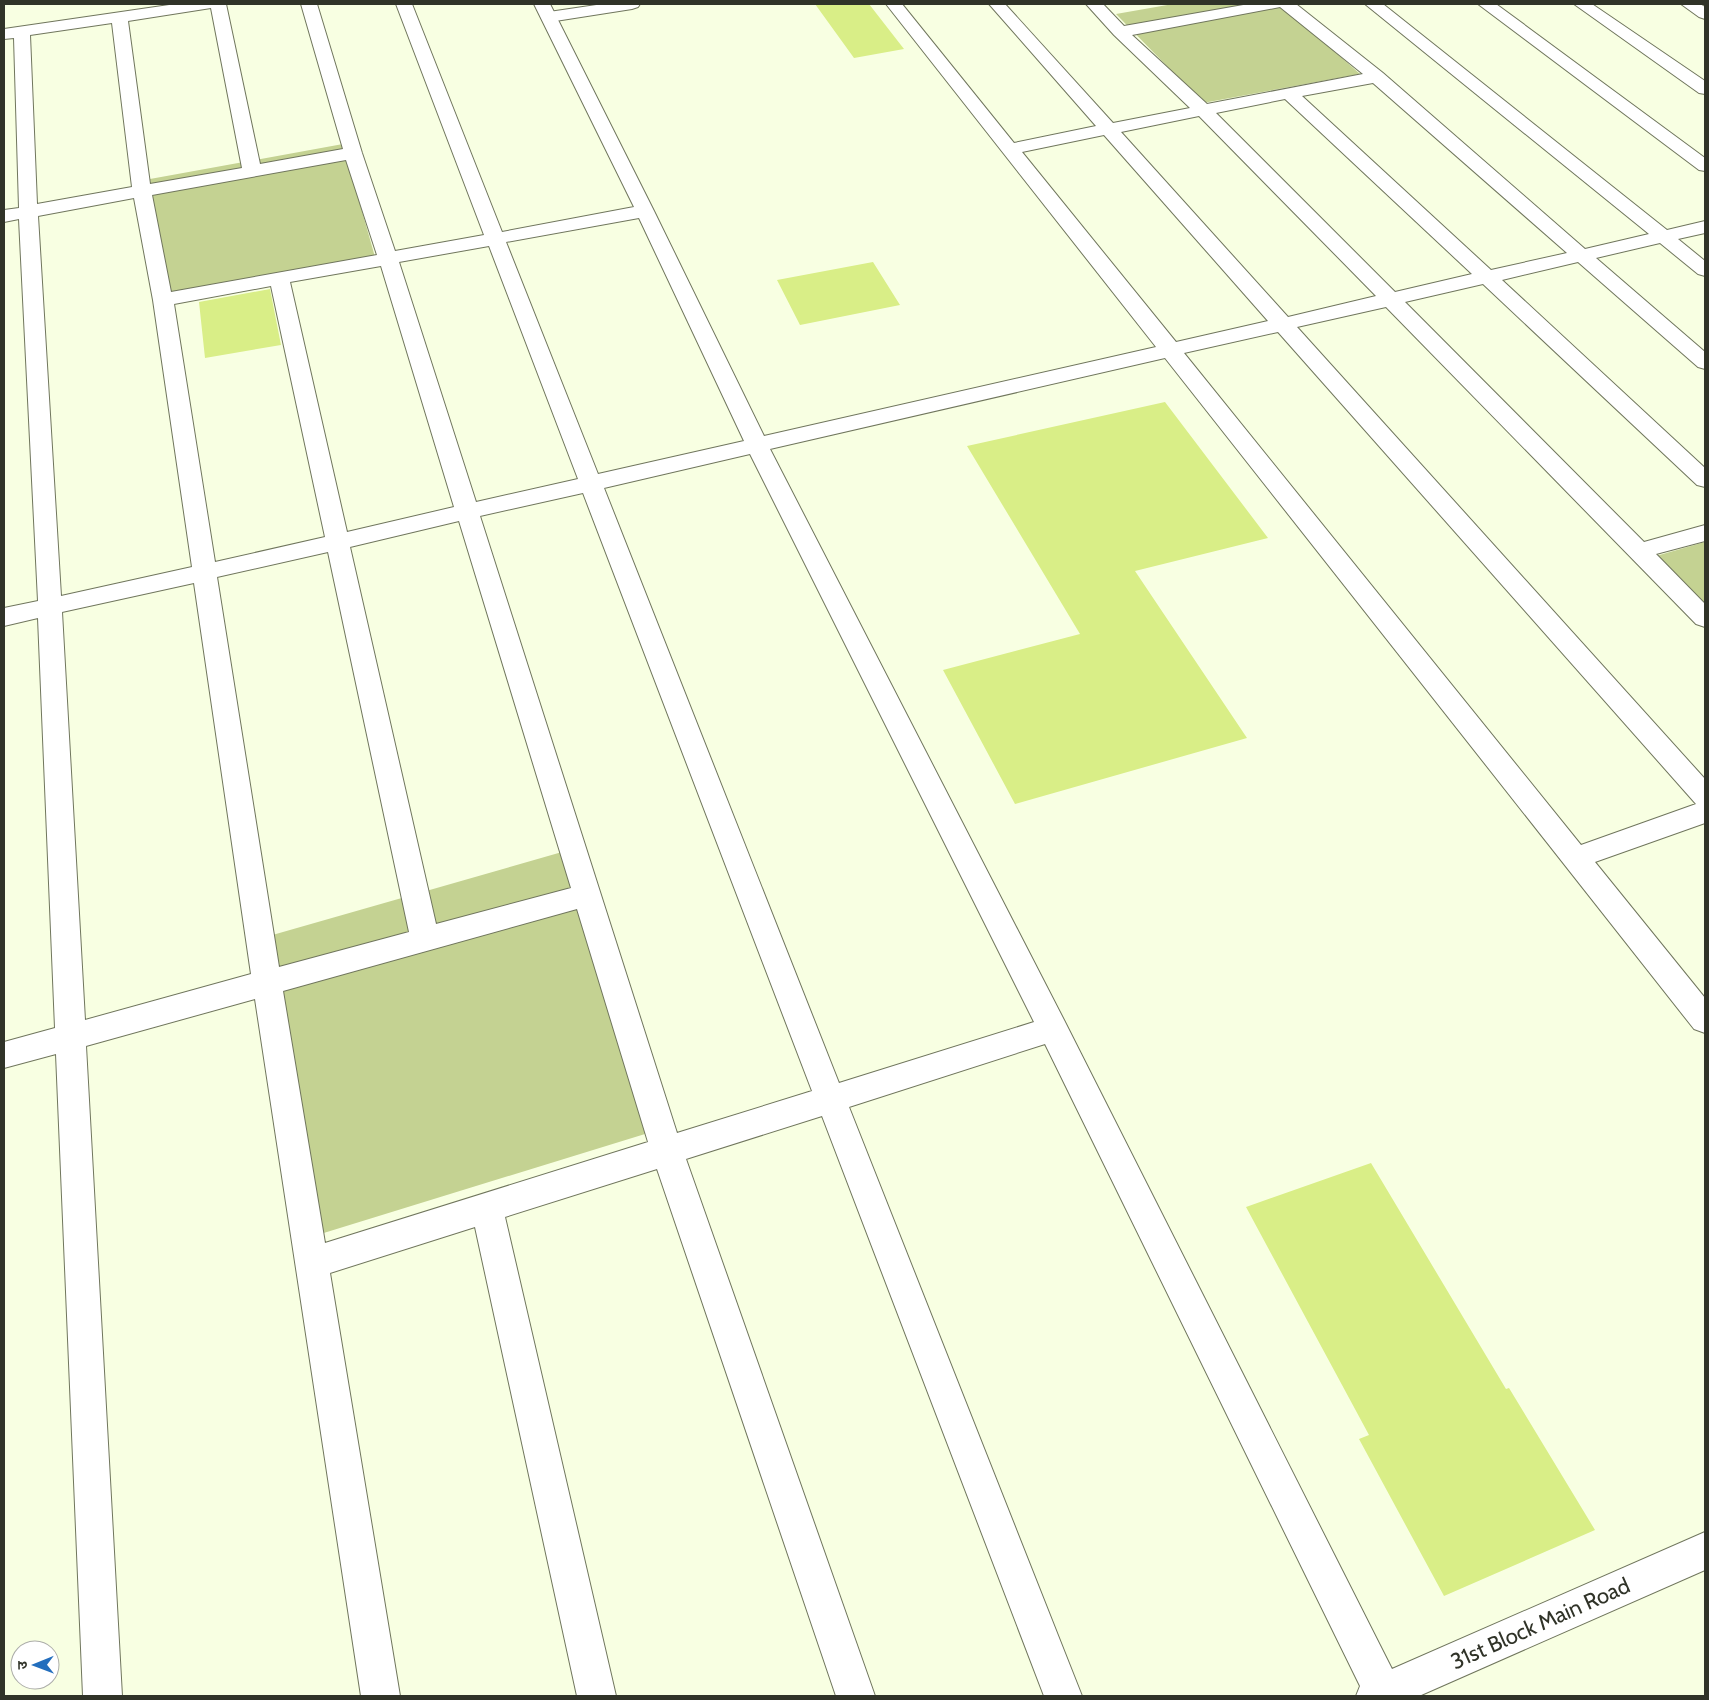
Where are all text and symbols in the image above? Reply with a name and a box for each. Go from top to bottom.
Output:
street label: 31st Block Main Road [1446,1572,1634,1675]
north arrow [10,1640,60,1690]
text: उ [13,1660,31,1669]

